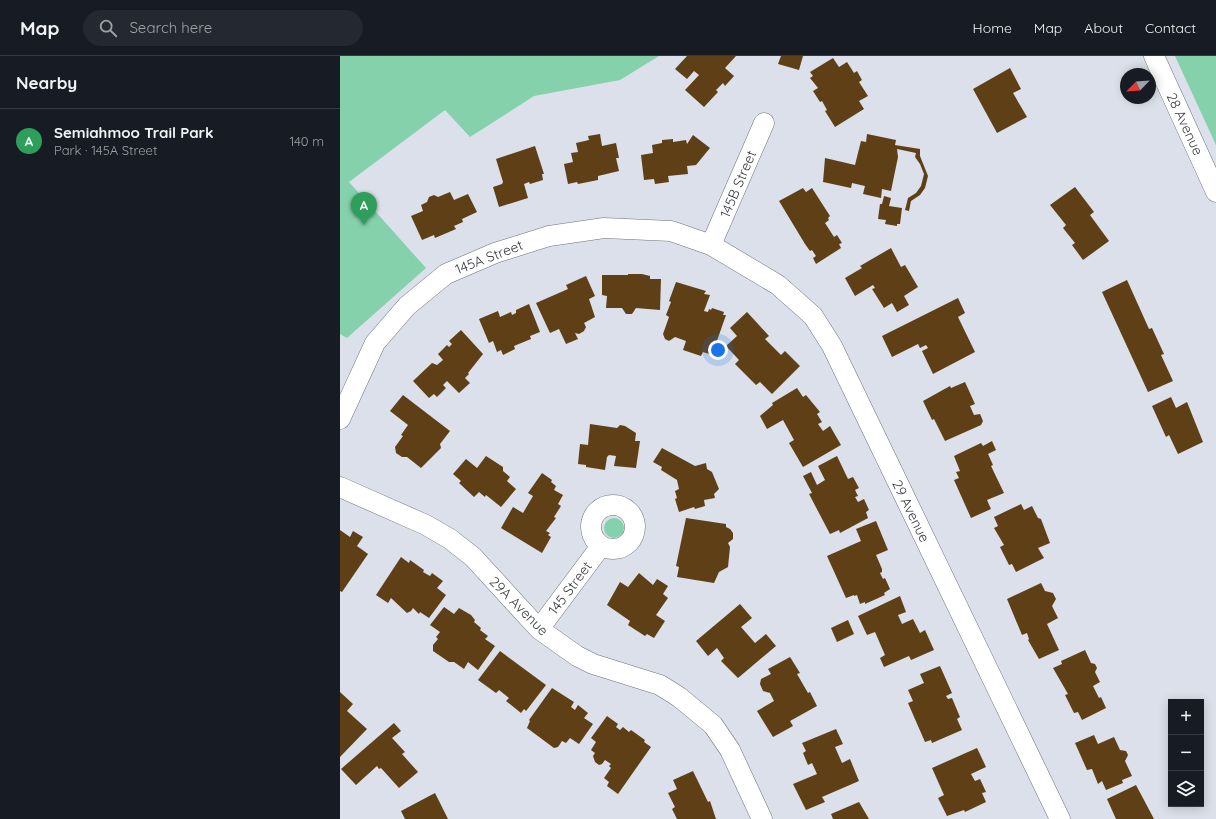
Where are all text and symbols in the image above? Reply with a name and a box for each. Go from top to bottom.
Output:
search box [83,10,363,46]
text: Map [20,16,59,40]
icon: search [97,17,119,39]
text: Search here [129,18,212,37]
text: Home [973,19,1012,37]
text: Map [1034,19,1062,37]
text: About [1084,19,1123,37]
text: Contact [1145,19,1196,37]
north arrow [1120,68,1156,104]
text: Nearby [16,72,77,93]
street label: 28 Avenue [1163,90,1207,158]
text: Semiahmoo Trail Park [54,123,214,142]
text: A [25,133,33,149]
text: 140 m [289,133,324,149]
text: Park · 145A Street [54,142,157,158]
street label: 145B Street [716,147,760,220]
pin: A [351,192,377,225]
street label: 145A Street [453,236,526,278]
your location [708,340,728,360]
street label: 29 Avenue [888,477,934,545]
street label: 145 Street [544,558,596,618]
street label: 29A Avenue [486,573,552,639]
map controls [1168,699,1204,807]
button: + [1168,699,1204,735]
button: − [1168,735,1204,771]
button: layers [1168,771,1204,807]

